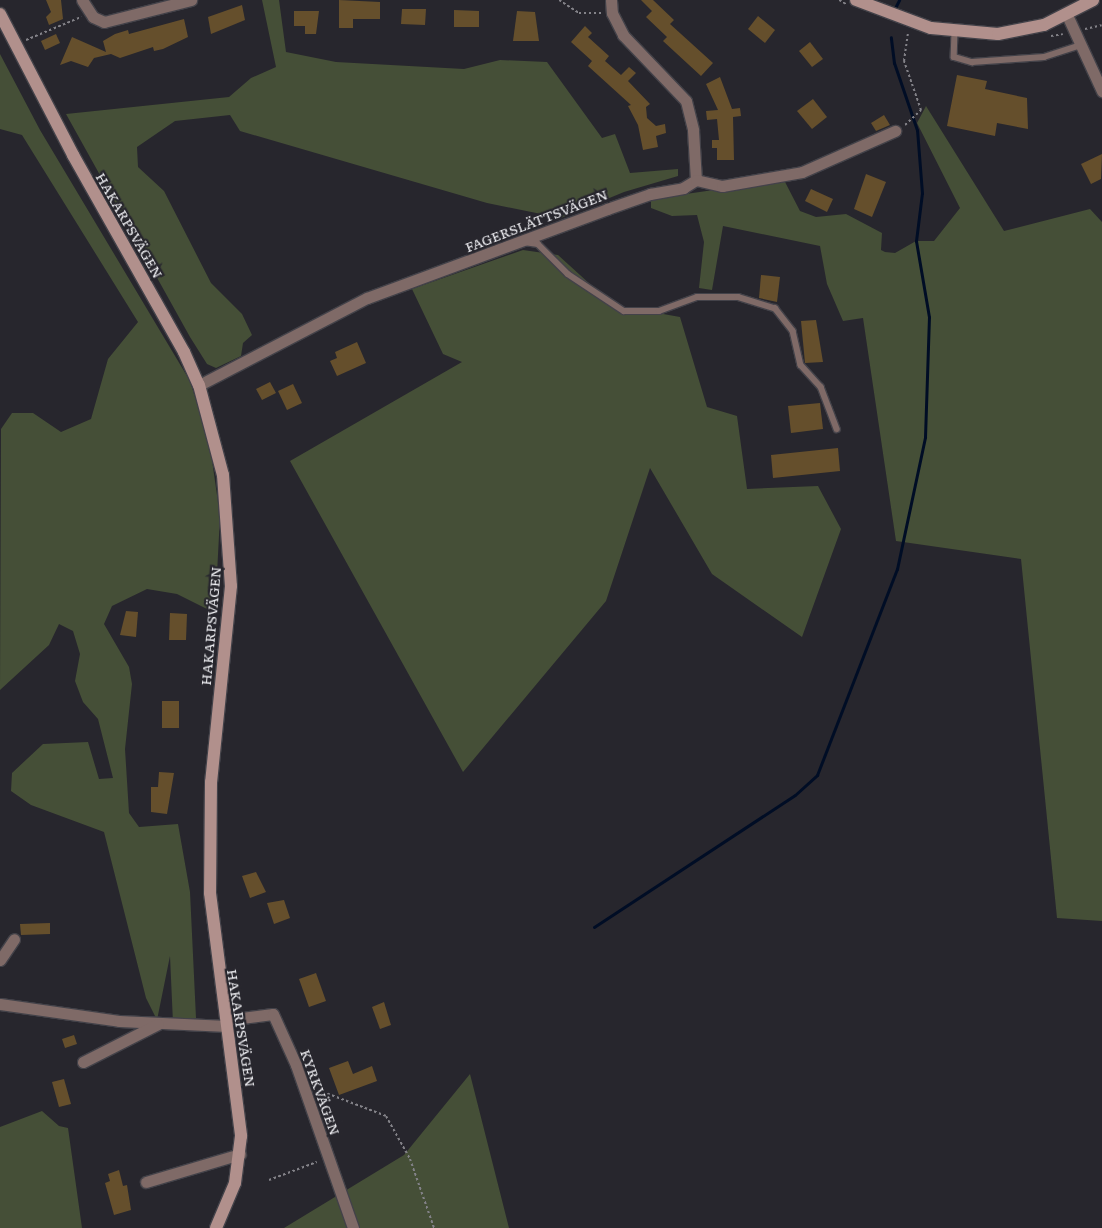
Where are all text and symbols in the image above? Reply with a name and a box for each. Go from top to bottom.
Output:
street label: HAKARPSVÄGEN [93,169,167,281]
street label: FAGERSLÄTTSVÄGEN [462,185,610,255]
street label: HAKARPSVÄGEN [196,566,224,686]
street label: HAKARPSVÄGEN [224,968,260,1088]
street label: KYRKVÄGEN [298,1047,344,1137]

